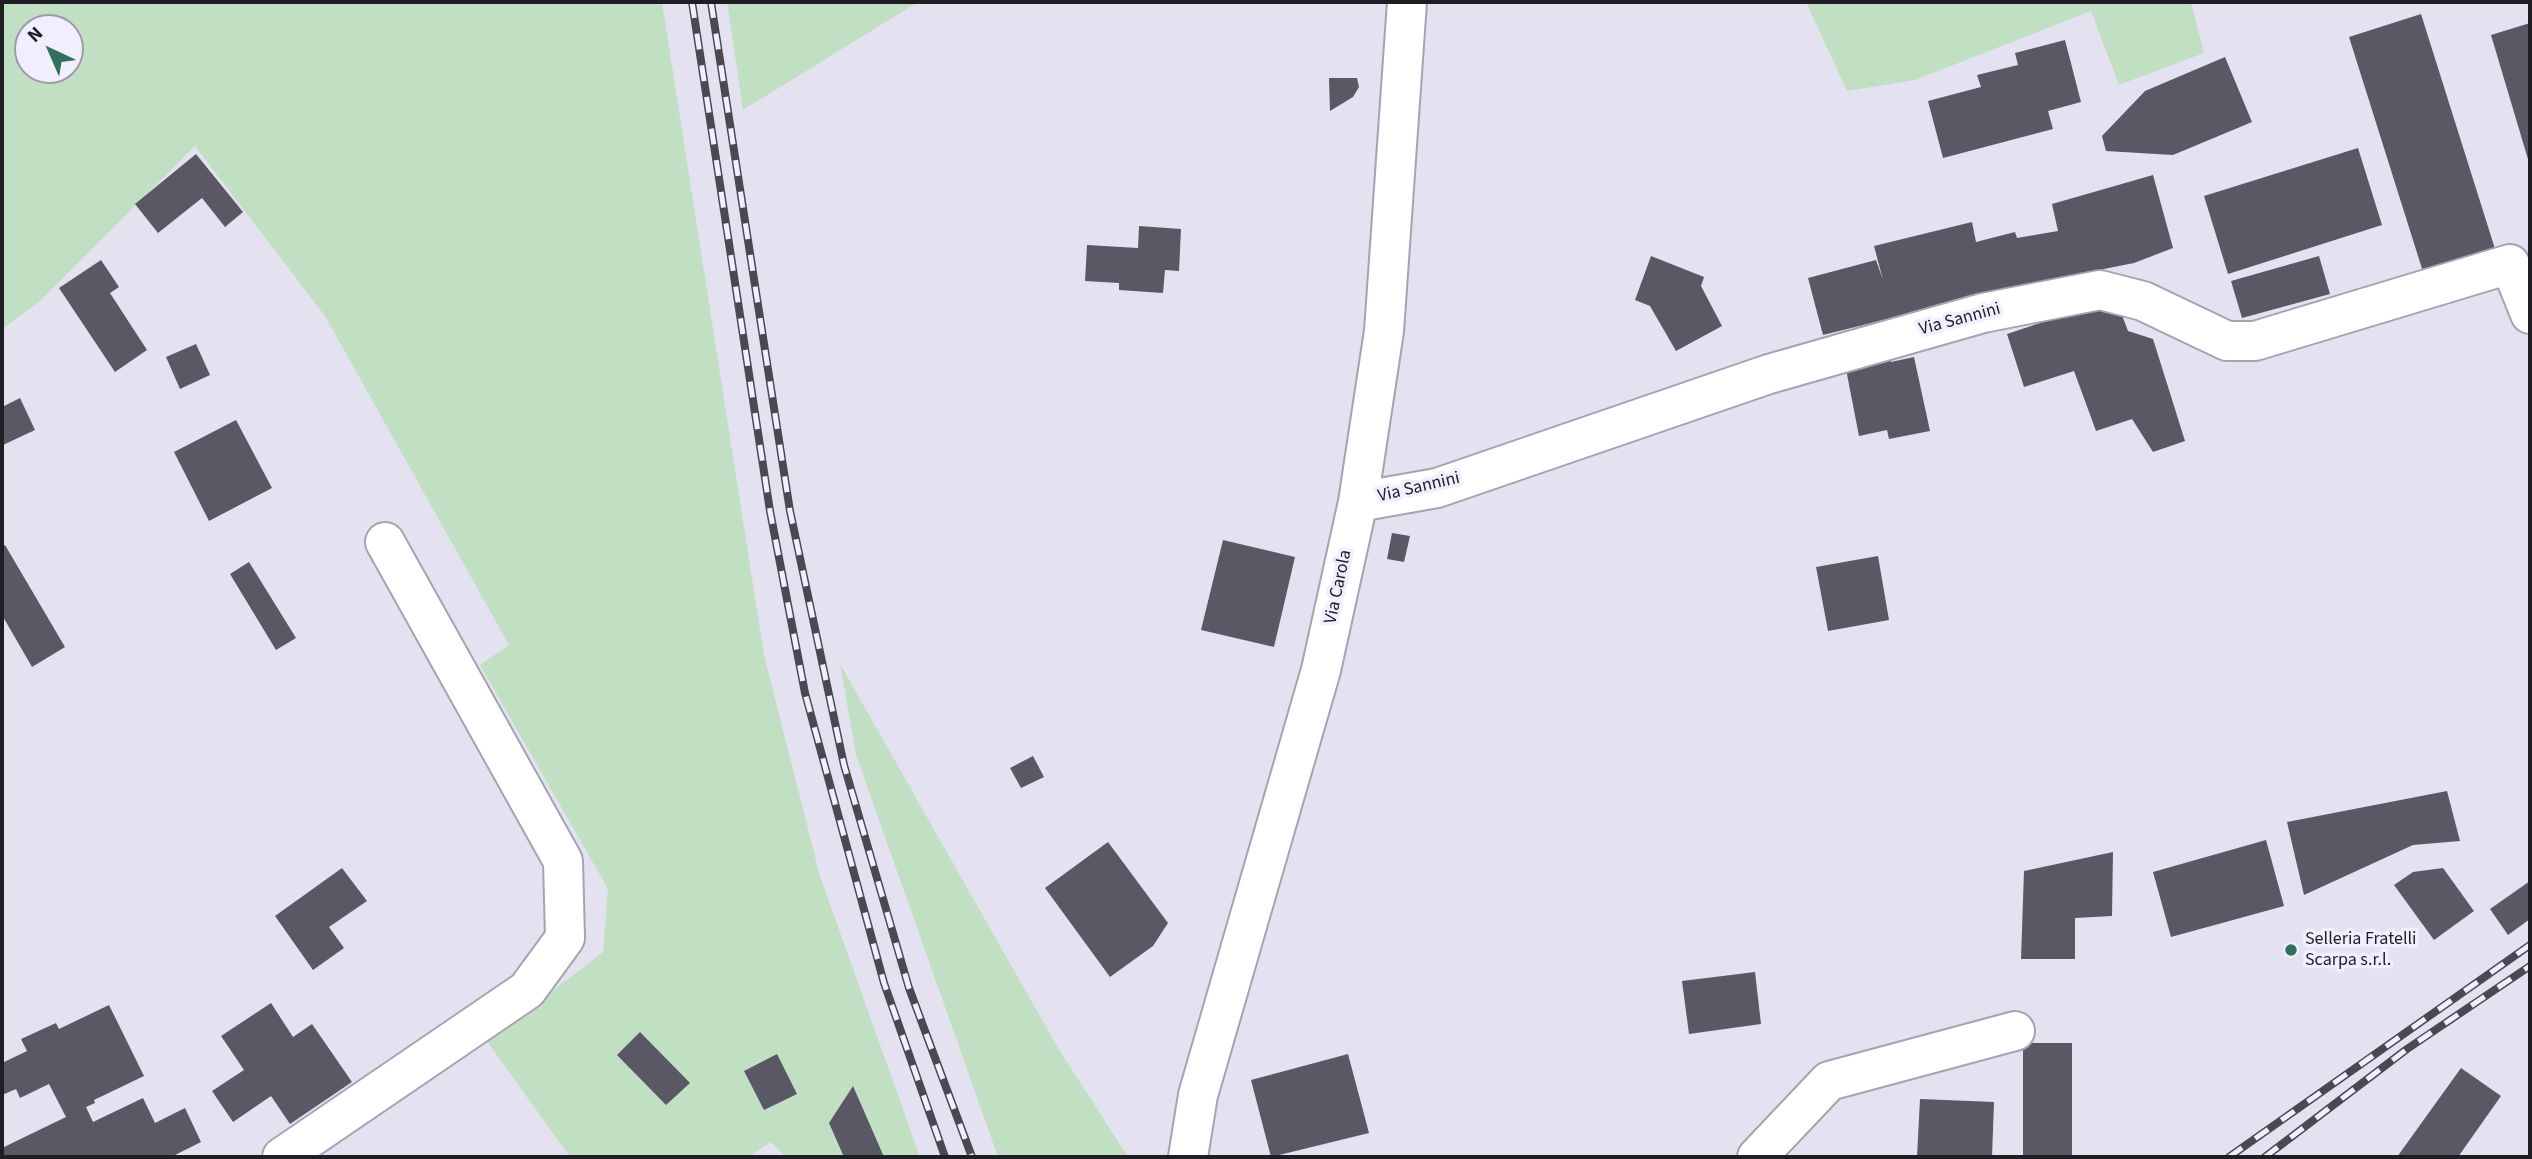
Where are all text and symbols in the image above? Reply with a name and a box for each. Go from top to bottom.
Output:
north arrow [14,14,84,84]
text: N [22,21,49,49]
street label: Via Sannini [1917,299,2003,341]
street label: Via Sannini [1376,468,1462,508]
street label: Via Carola [1321,548,1357,626]
place label: Selleria Fratelli Scarpa s.r.l. [2305,929,2417,972]
marker: Selleria Fratelli Scarpa s.r.l. [2283,942,2299,958]

